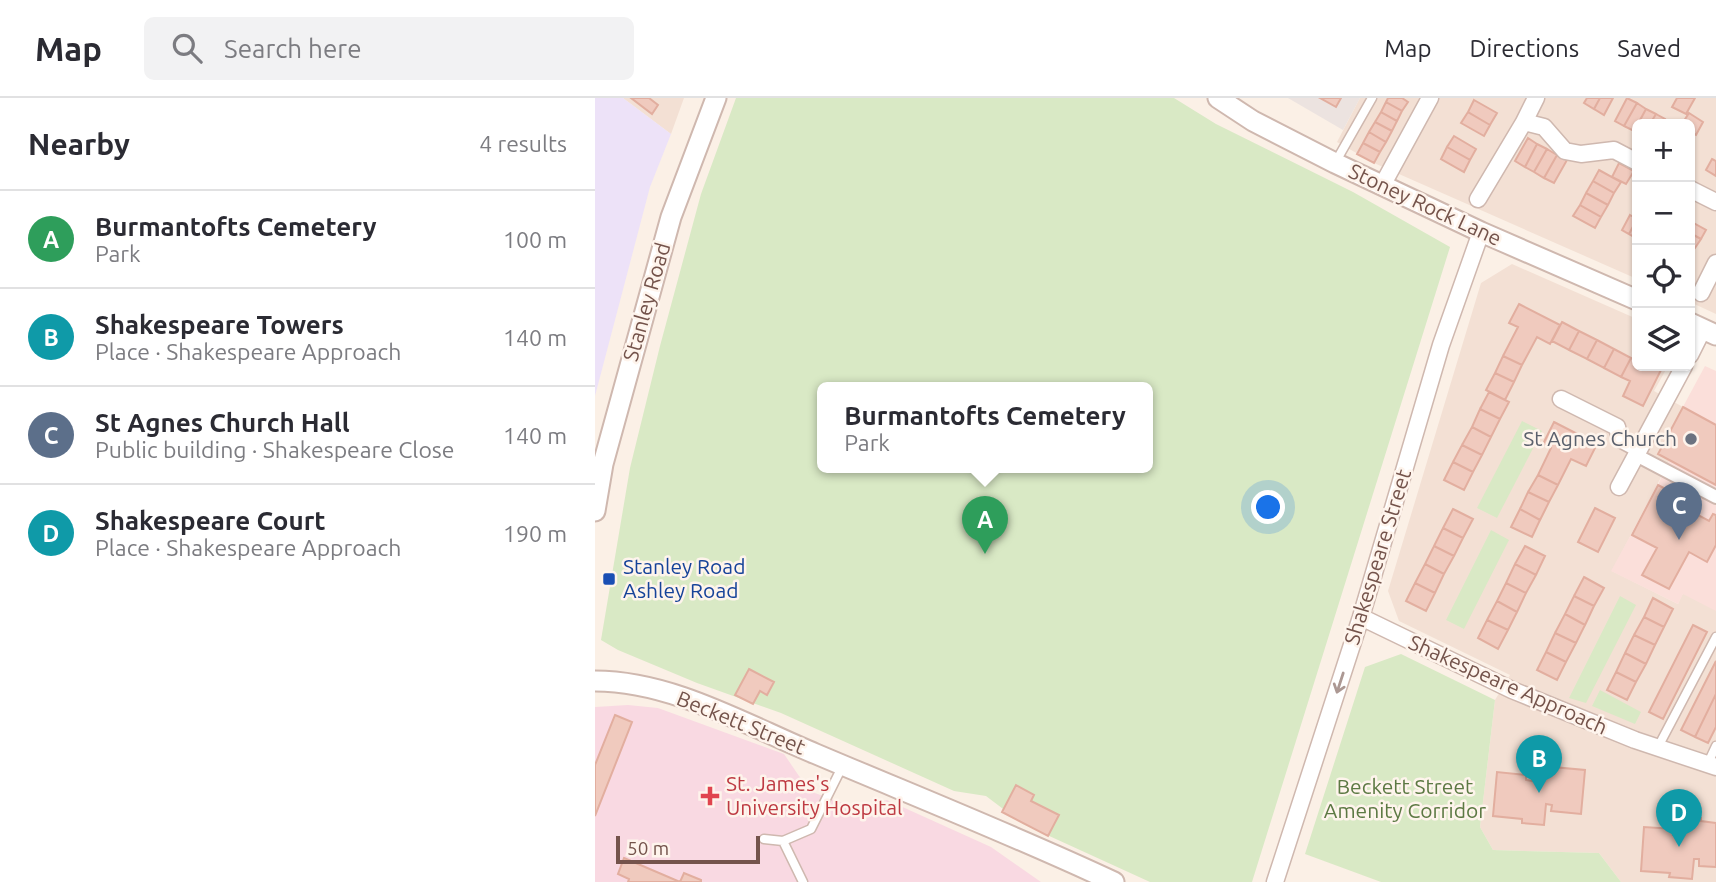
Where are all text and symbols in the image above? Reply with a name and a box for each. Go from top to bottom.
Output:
search box [144,17,634,80]
icon: search [168,29,206,67]
text: Map [35,30,102,67]
text: Search here [224,34,362,63]
text: Map [1384,35,1431,62]
text: Directions [1469,35,1579,62]
text: Saved [1617,35,1681,62]
map controls [1632,119,1695,371]
button: + [1632,119,1695,182]
text: Nearby [28,127,130,161]
text: 4 results [479,131,567,156]
street label: Stoney Rock Lane [1345,158,1506,250]
button: − [1632,182,1695,245]
text: Burmantofts Cemetery [95,212,376,241]
text: A [43,227,59,252]
text: 100 m [503,227,567,252]
street label: Stanley Road [618,240,674,364]
text: Park [95,241,141,266]
button: locate [1632,245,1695,308]
button: layers [1632,308,1695,371]
text: Shakespeare Towers [95,310,344,339]
text: B [43,325,59,350]
text: 140 m [503,325,567,350]
text: Place · Shakespeare Approach [95,339,401,364]
popup [817,382,1153,473]
text: Burmantofts Cemetery [844,401,1126,430]
text: St Agnes Church Hall [95,408,350,437]
text: C [44,423,58,448]
text: 140 m [503,423,567,448]
place label: St Agnes Church [1523,426,1677,450]
text: Park [844,430,890,455]
marker: St Agnes Church [1683,431,1699,447]
text: Public building · Shakespeare Close [95,437,455,462]
street label: Shakespeare Street [1339,466,1415,647]
pin: C [1656,482,1702,540]
your location [1251,490,1285,524]
pin: A [962,496,1008,554]
text: Shakespeare Court [95,506,326,535]
text: D [43,521,59,546]
text: 190 m [503,521,567,546]
text: Place · Shakespeare Approach [95,535,401,560]
place label: Stanley Road Ashley Road [623,554,745,602]
marker: Stanley Road Ashley Road [601,571,617,587]
street label: Shakespeare Approach [1405,629,1611,739]
one-way arrow [1333,671,1346,693]
street label: Beckett Street [674,685,809,759]
pin: B [1516,735,1562,793]
place label: St. James's University Hospital [726,771,903,819]
park label: Beckett Street Amenity Corridor [1324,774,1486,822]
marker: St. James's University Hospital [700,786,720,806]
pin: D [1656,789,1702,847]
scale bar [616,833,759,865]
text: 50 m [627,837,669,859]

